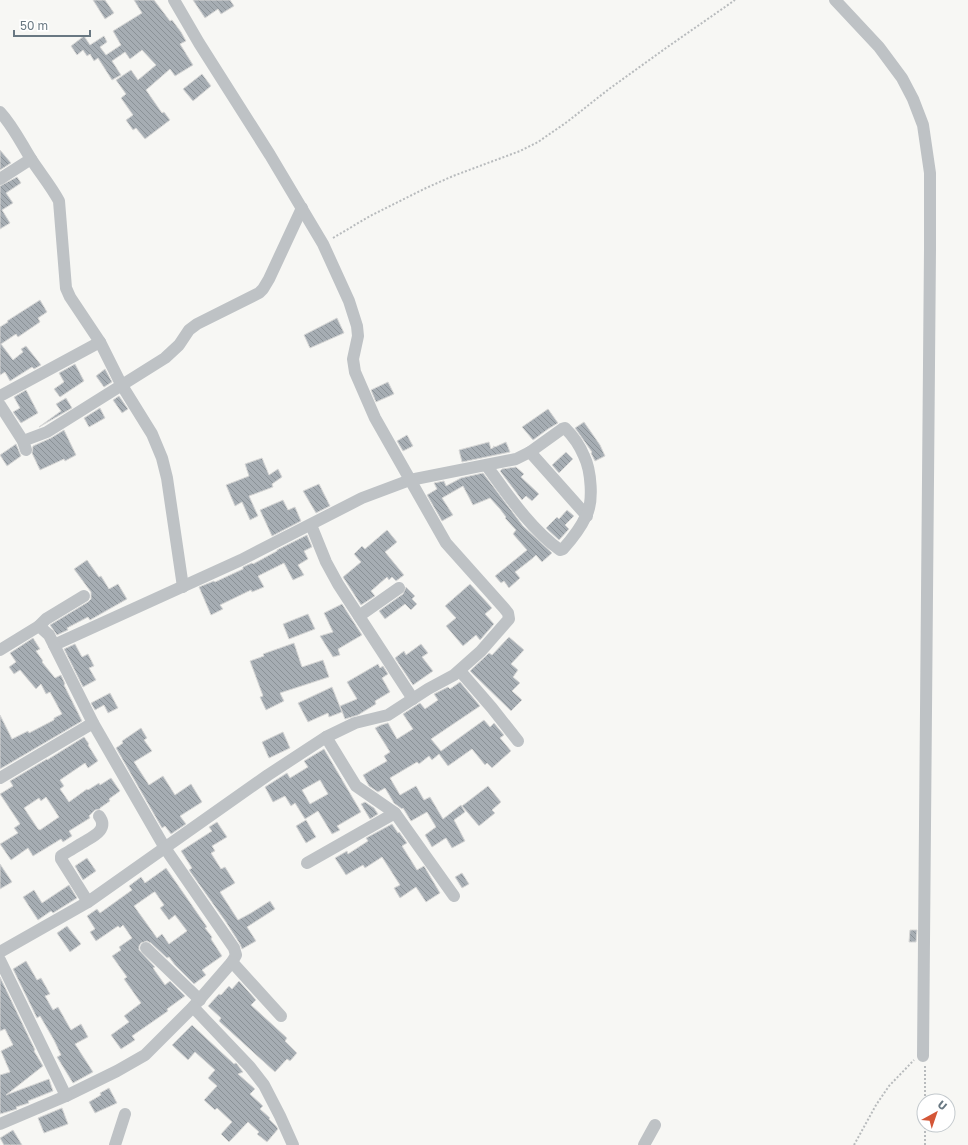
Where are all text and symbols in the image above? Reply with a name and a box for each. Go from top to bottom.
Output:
scale bar [14,12,90,38]
text: 50 m [20,18,48,33]
north arrow [916,1093,956,1133]
text: U [935,1097,950,1113]

